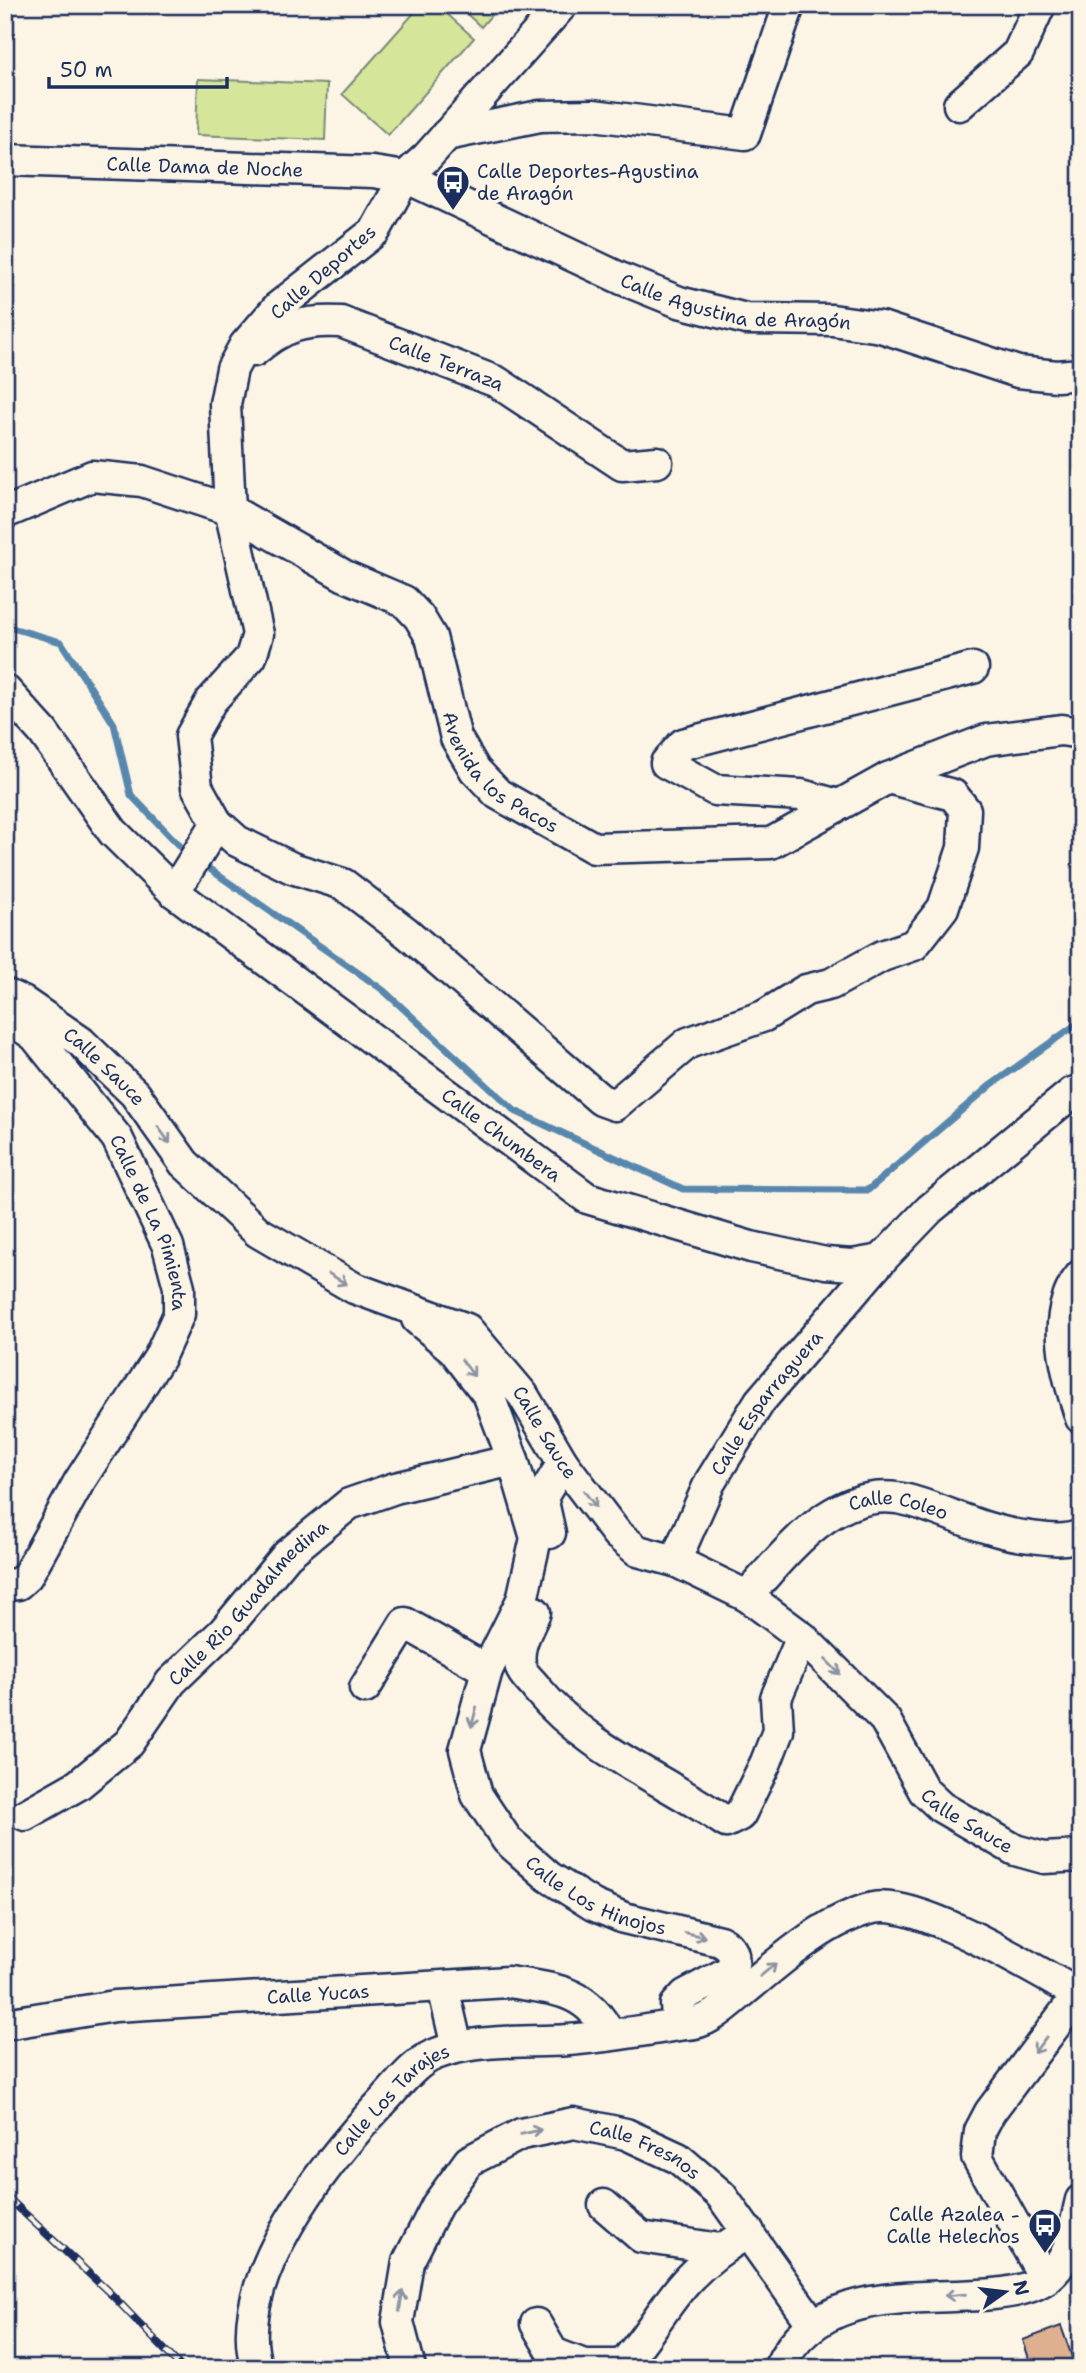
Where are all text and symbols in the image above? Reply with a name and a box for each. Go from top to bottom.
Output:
scale bar [49,46,228,90]
text: 50 m [60,56,113,84]
street label: Calle Dama de Noche [106,151,304,182]
place label: Calle Deportes-Agustina de Aragón [477,159,699,206]
bus stop icon: Calle Deportes-Agustina de Aragón [434,163,472,212]
street label: Calle Deportes [265,219,381,325]
street label: Calle Agustina de Aragón [617,267,853,335]
street label: Calle Terraza [385,329,510,396]
street label: Avenida los Pacos [437,709,563,838]
street label: Calle Sauce [59,1021,152,1110]
street label: Calle Chumbera [437,1082,567,1187]
one-way arrow [157,1125,171,1144]
street label: Calle de La Pimienta [105,1130,192,1311]
one-way arrow [327,1272,347,1286]
street label: Calle Esparraguera [705,1325,828,1480]
one-way arrow [460,1359,475,1377]
street label: Calle Sauce [508,1380,583,1484]
street label: Calle Coleo [845,1485,952,1525]
one-way arrow [583,1490,598,1508]
street label: Calle Rio Guadalmedina [162,1514,333,1691]
one-way arrow [825,1659,842,1676]
one-way arrow [467,1705,480,1727]
street label: Calle Sauce [916,1782,1018,1859]
street label: Calle Los Hinojos [520,1850,669,1940]
one-way arrow [683,1929,706,1942]
one-way arrow [759,1963,777,1978]
street label: Calle Yucas [266,1978,370,2009]
one-way arrow [1033,2035,1047,2054]
street label: Calle Los Tarajes [328,2038,453,2161]
street label: Calle Fresnos [587,2114,706,2185]
one-way arrow [519,2125,542,2138]
place label: Calle Azalea - Calle Helechos [886,2202,1020,2249]
bus stop icon: Calle Azalea - Calle Helechos [1026,2206,1064,2255]
north arrow [970,2258,1040,2328]
text: N [1007,2278,1035,2298]
one-way arrow [944,2289,967,2302]
one-way arrow [395,2290,408,2313]

